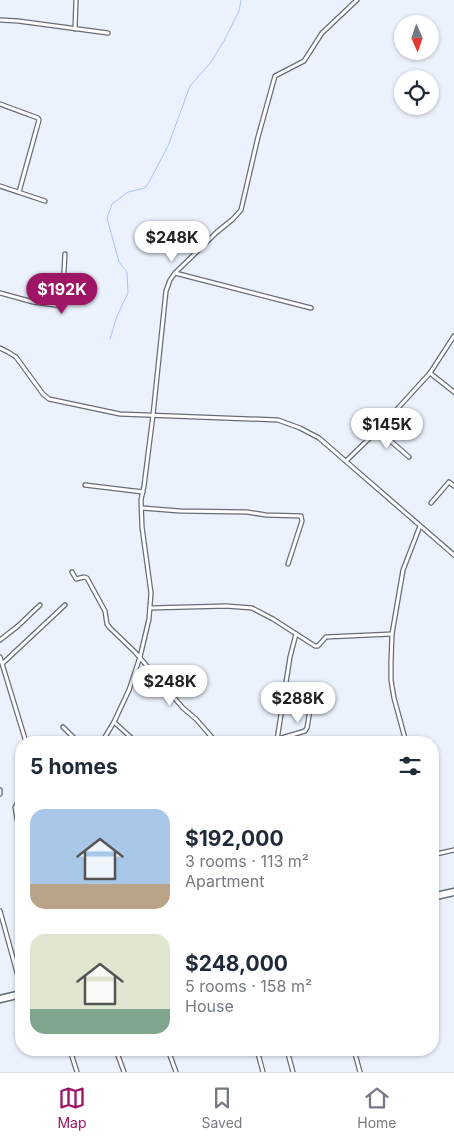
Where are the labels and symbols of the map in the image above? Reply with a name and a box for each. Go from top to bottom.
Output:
north arrow [394,15,439,60]
pin: $248K [137,220,207,263]
pin: $192K [27,272,97,315]
pin: $145K [352,408,422,450]
pin: $248K [135,664,205,707]
pin: $288K [263,682,333,724]

